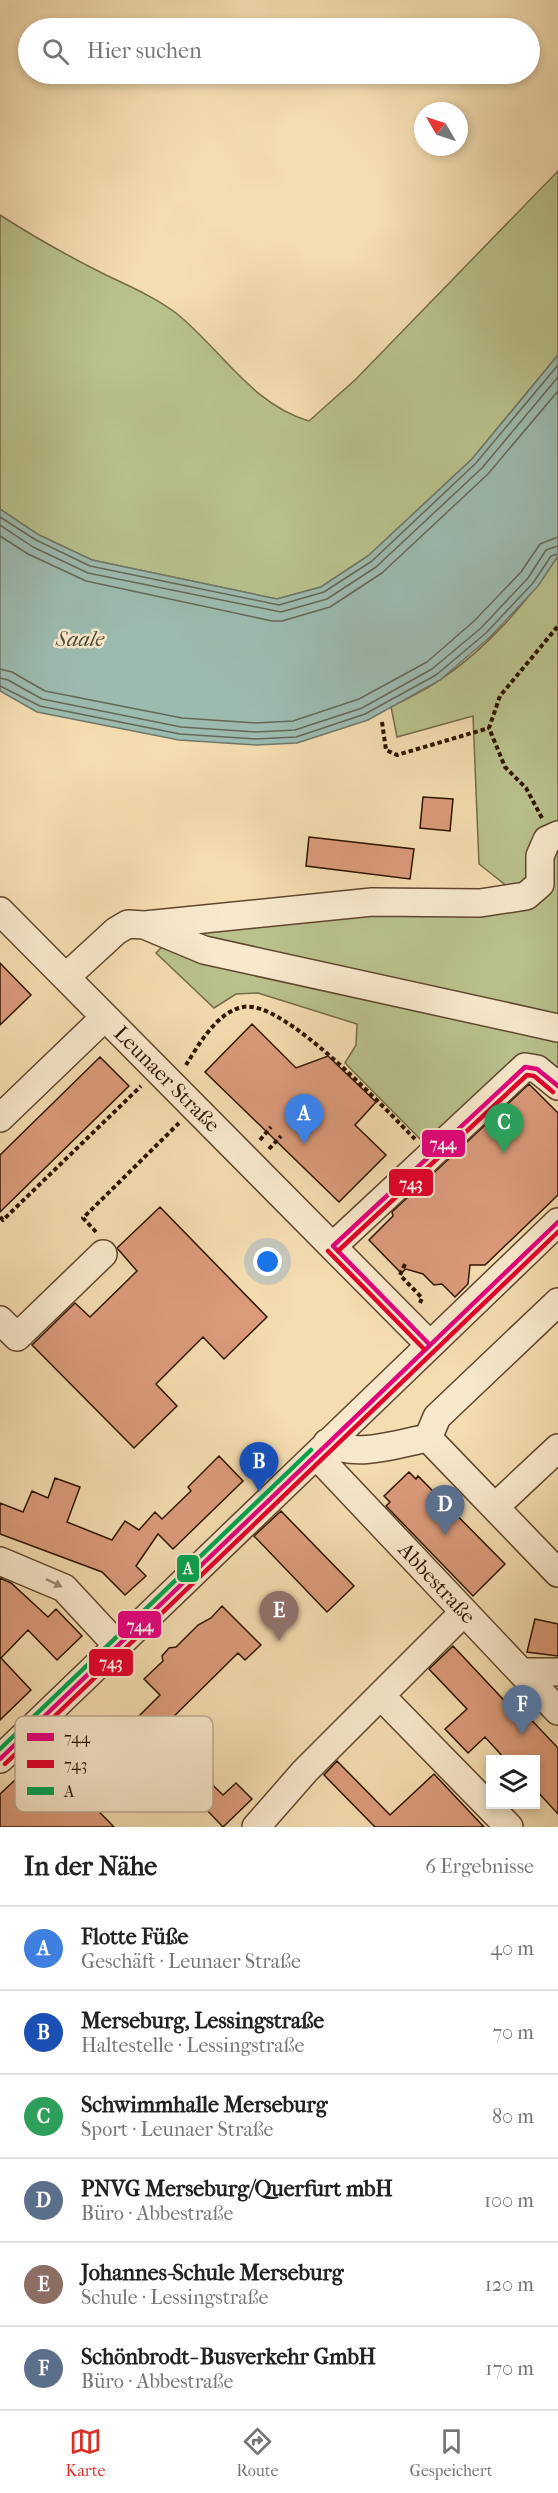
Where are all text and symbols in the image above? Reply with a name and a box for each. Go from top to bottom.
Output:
search box [18,18,540,84]
icon: search [39,35,72,68]
text: Hier suchen [87,38,202,64]
north arrow [414,102,468,156]
water label: Saale [55,626,105,652]
street label: Leunaer Straße [109,1021,225,1137]
pin: A [284,1094,324,1144]
pin: C [484,1104,524,1153]
line badge: 744 [421,1129,466,1158]
text: 744 [429,1134,458,1154]
line badge: 743 [388,1168,434,1197]
text: 743 [398,1174,423,1194]
your location [253,1247,282,1276]
pin: B [240,1442,278,1492]
pin: D [426,1486,464,1535]
street label: Abbestraße [393,1537,480,1628]
line badge: A [176,1554,200,1583]
text: A [182,1559,194,1578]
one-way arrow [46,1579,63,1588]
pin: E [260,1592,298,1641]
line badge: 744 [117,1610,162,1639]
text: 744 [126,1616,155,1636]
line badge: 743 [88,1648,134,1677]
text: 743 [98,1653,123,1673]
pin: F [502,1686,542,1735]
legend [15,1716,213,1812]
text: 744 [64,1728,91,1747]
text: 743 [64,1755,87,1774]
map controls [486,1755,540,1809]
button: layers [486,1755,540,1809]
text: A [63,1782,75,1801]
text: In der Nähe [24,1851,157,1882]
text: 6 Ergebnisse [425,1855,534,1878]
text: Flotte Füße [81,1924,188,1950]
text: A [37,1937,50,1960]
text: 40 m [490,1937,534,1960]
text: Geschäft · Leunaer Straße [81,1950,301,1973]
text: Merseburg, Lessingstraße [81,2008,324,2034]
text: B [37,2021,50,2044]
text: 70 m [492,2021,534,2044]
text: Haltestelle · Lessingstraße [81,2034,304,2057]
text: Schwimmhalle Merseburg [81,2092,327,2118]
text: C [37,2105,50,2128]
text: 80 m [492,2105,534,2128]
text: Sport · Leunaer Straße [81,2118,274,2141]
text: PNVG Merseburg/Querfurt mbH [81,2176,393,2202]
text: D [36,2189,51,2212]
text: 100 m [484,2189,534,2212]
text: Büro · Abbestraße [81,2202,233,2225]
text: Johannes-Schule Merseburg [81,2260,343,2286]
text: E [37,2273,50,2296]
text: 120 m [485,2273,534,2296]
text: Schule · Lessingstraße [81,2286,268,2309]
text: Schönbrodt- Busverkehr GmbH [81,2344,376,2370]
text: F [38,2357,49,2380]
text: 170 m [485,2357,534,2380]
text: Büro · Abbestraße [81,2370,233,2393]
tab: Karte [66,2425,105,2480]
tab: Route [236,2425,278,2480]
tab: Gespeichert [410,2425,492,2480]

